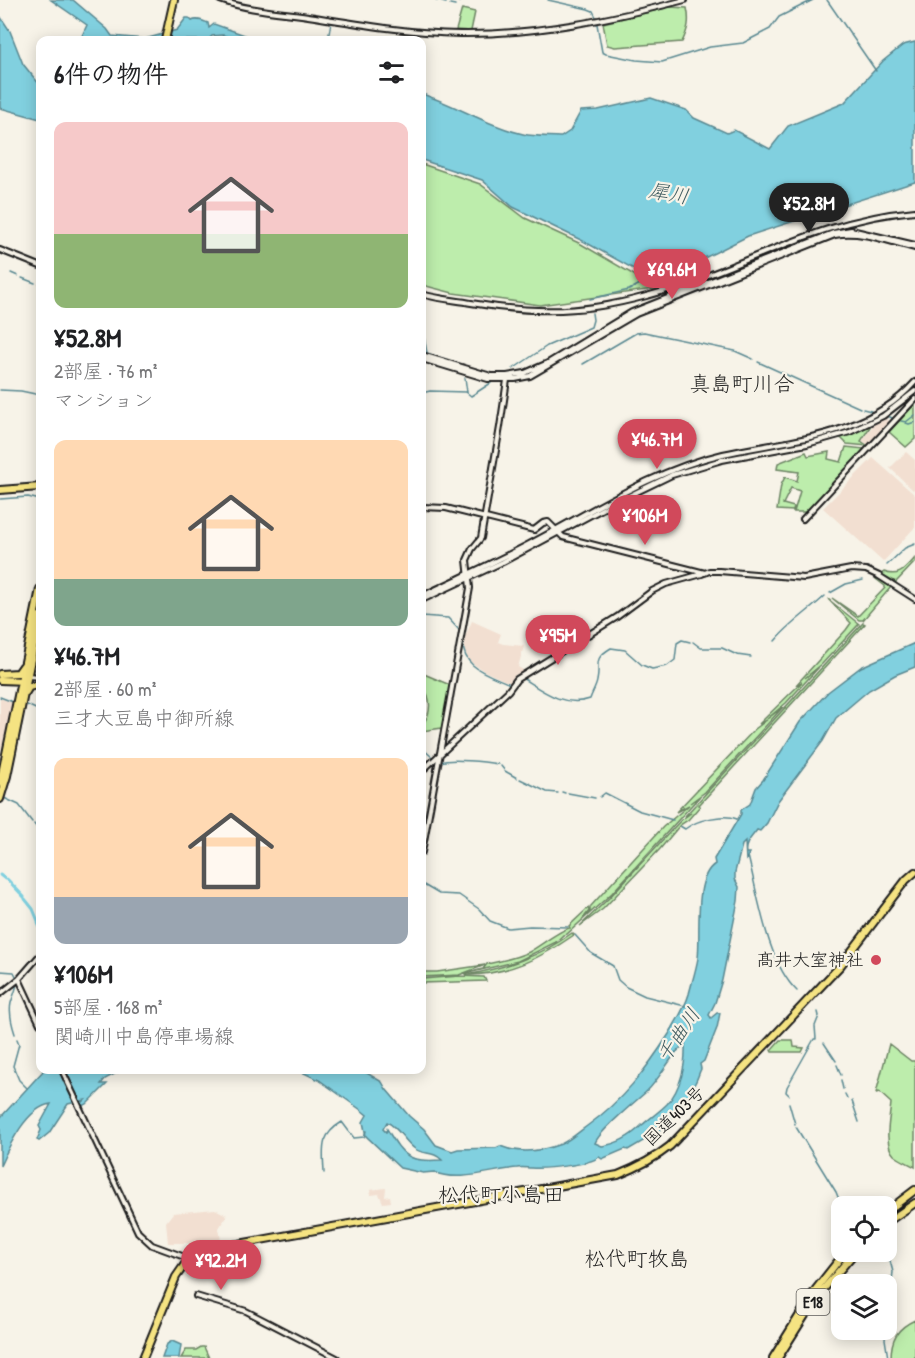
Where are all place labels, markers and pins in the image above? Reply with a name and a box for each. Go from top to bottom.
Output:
pin: ¥52.8M [760,183,858,234]
pin: ¥69.6M [623,249,721,300]
pin: ¥46.7M [608,419,706,470]
pin: ¥106M [603,495,687,546]
pin: ¥95M [522,615,594,666]
place label: 髙井大室神社 [756,947,864,972]
marker: 髙井大室神社 [869,953,883,967]
pin: ¥92.2M [172,1240,270,1291]

